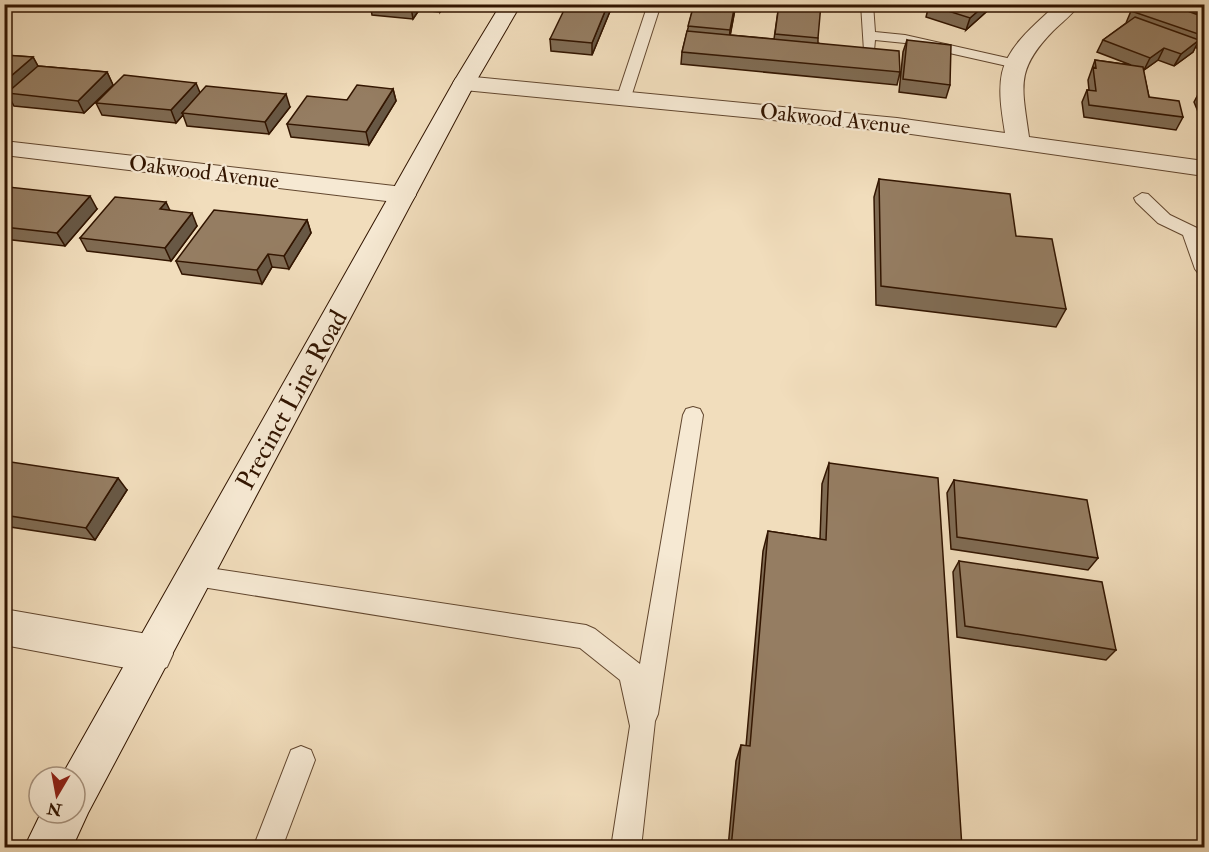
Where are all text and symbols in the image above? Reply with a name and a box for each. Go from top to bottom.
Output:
street label: Oakwood Avenue [758,97,912,141]
street label: Oakwood Avenue [127,149,281,195]
street label: Precinct Line Road [229,304,355,495]
north arrow [27,765,87,825]
text: N [45,798,64,820]

